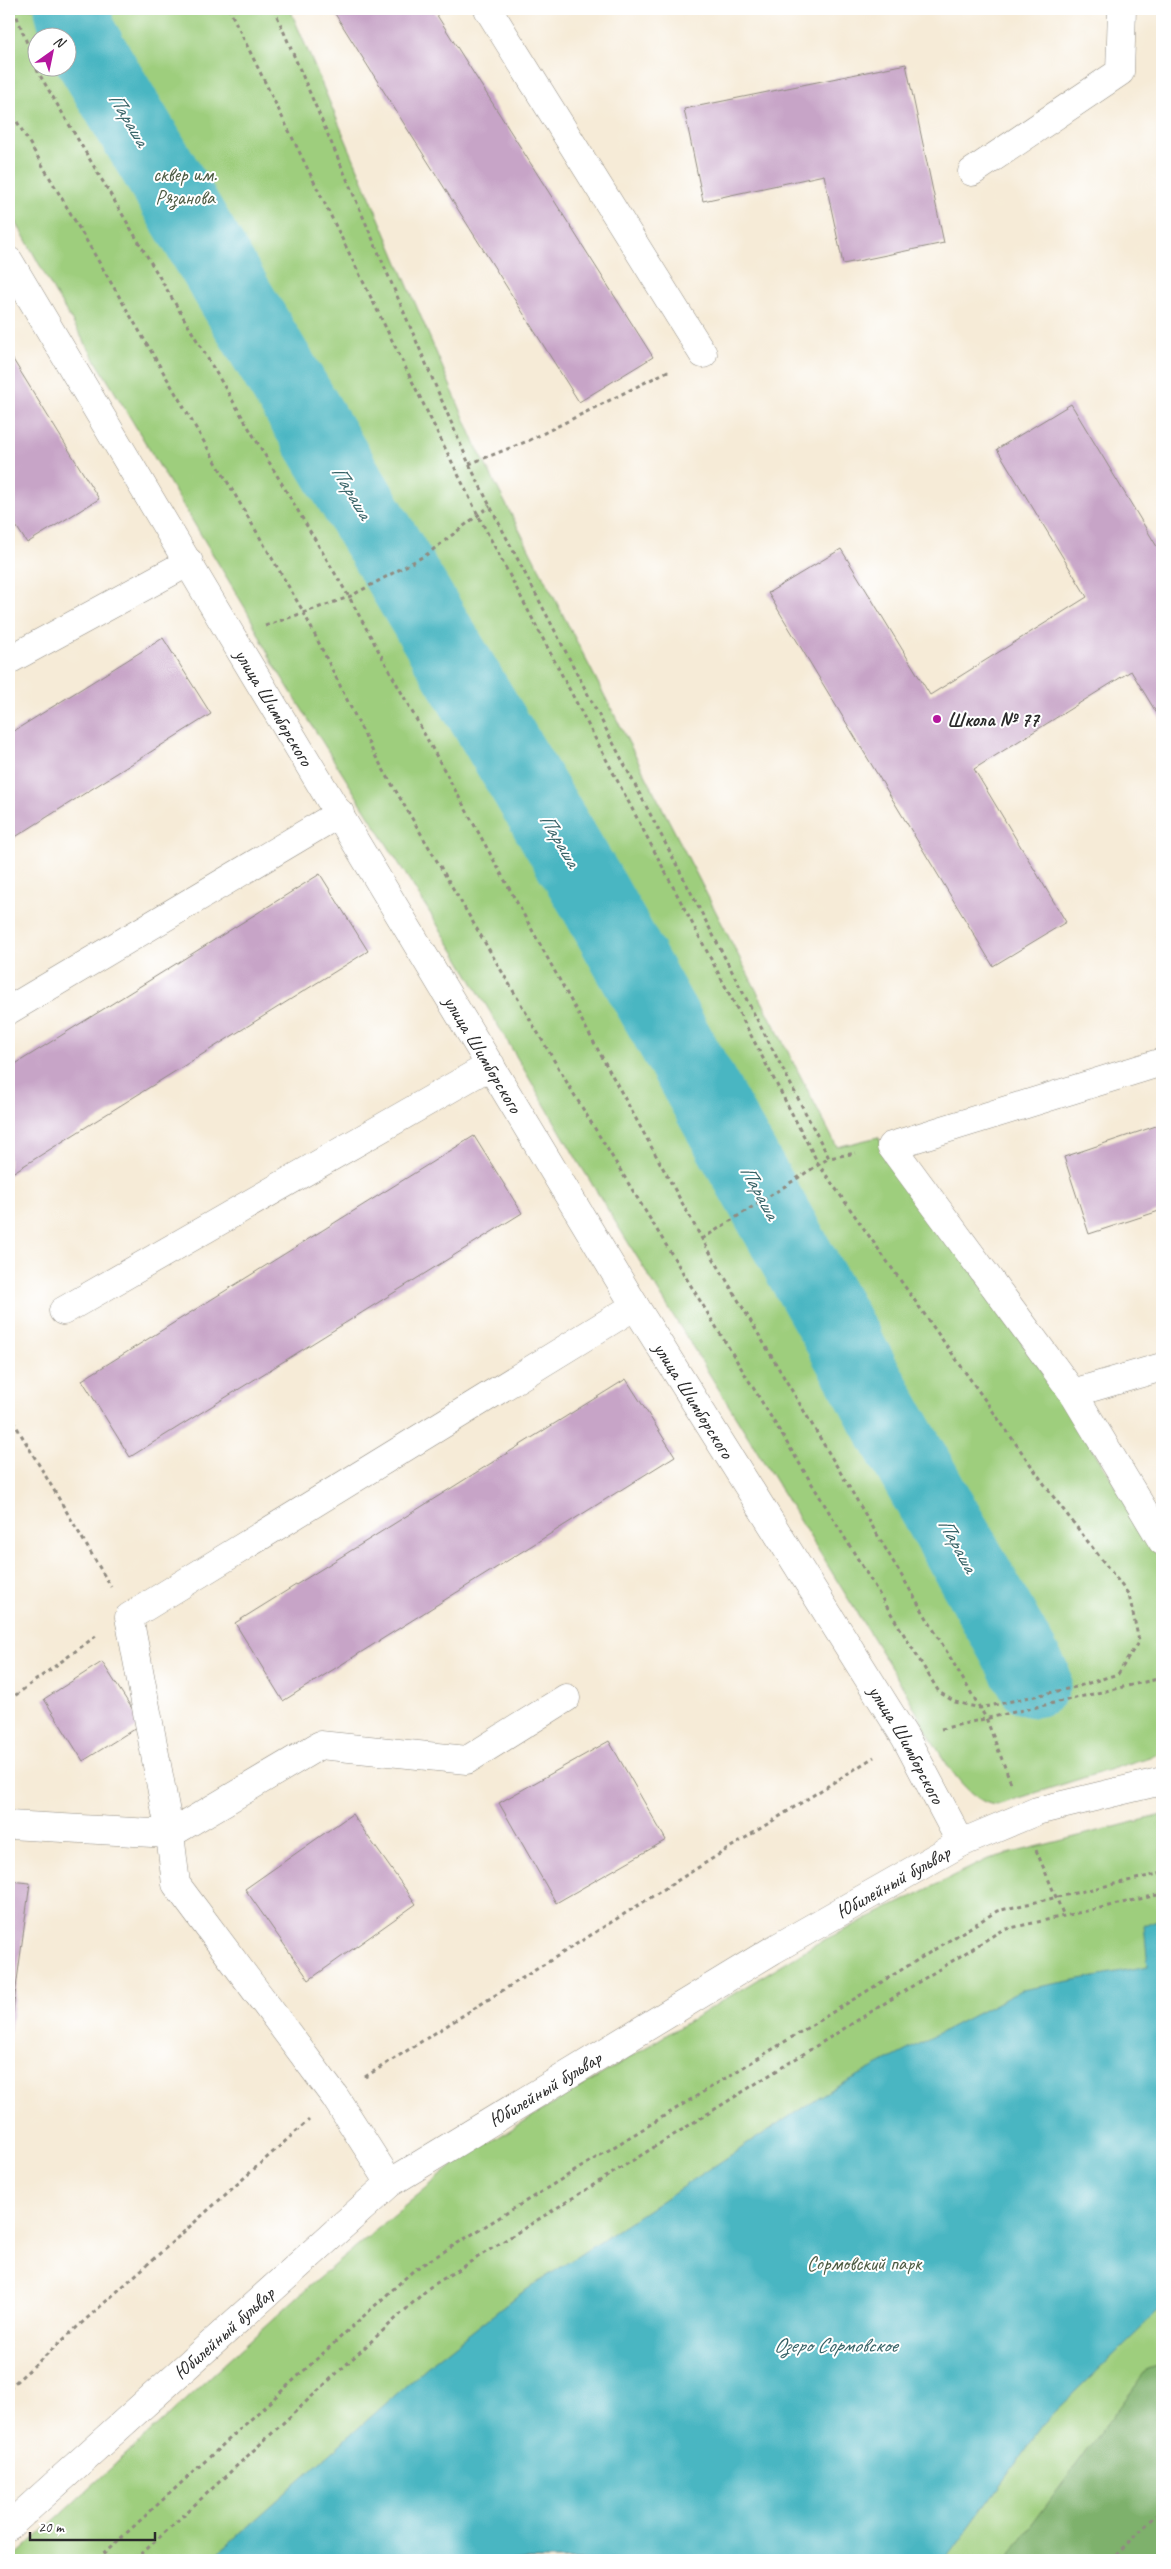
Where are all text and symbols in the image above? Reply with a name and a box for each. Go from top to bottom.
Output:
north arrow [28,28,78,78]
text: N [51,32,69,52]
water label: Параша [103,87,156,153]
park label: сквер им. Рязанова [153,162,217,211]
water label: Параша [326,460,379,526]
street label: улица Шимборского [229,643,320,771]
place label: Школа № 77 [947,707,1041,732]
marker: Школа № 77 [931,713,943,725]
water label: Параша [534,808,587,874]
street label: улица Шимборского [438,990,529,1118]
water label: Параша [735,1160,787,1226]
street label: улица Шимборского [647,1336,740,1464]
water label: Параша [933,1513,985,1579]
street label: улица Шимборского [863,1679,951,1809]
street label: Юбилейный бульвар [831,1839,956,1924]
street label: Юбилейный бульвар [484,2044,607,2133]
park label: Сормовский парк [807,2251,923,2276]
street label: Юбилейный бульвар [168,2280,281,2385]
water label: Озеро Сормовское [773,2332,900,2359]
scale bar [30,2509,155,2541]
text: 20 m [38,2518,65,2537]

